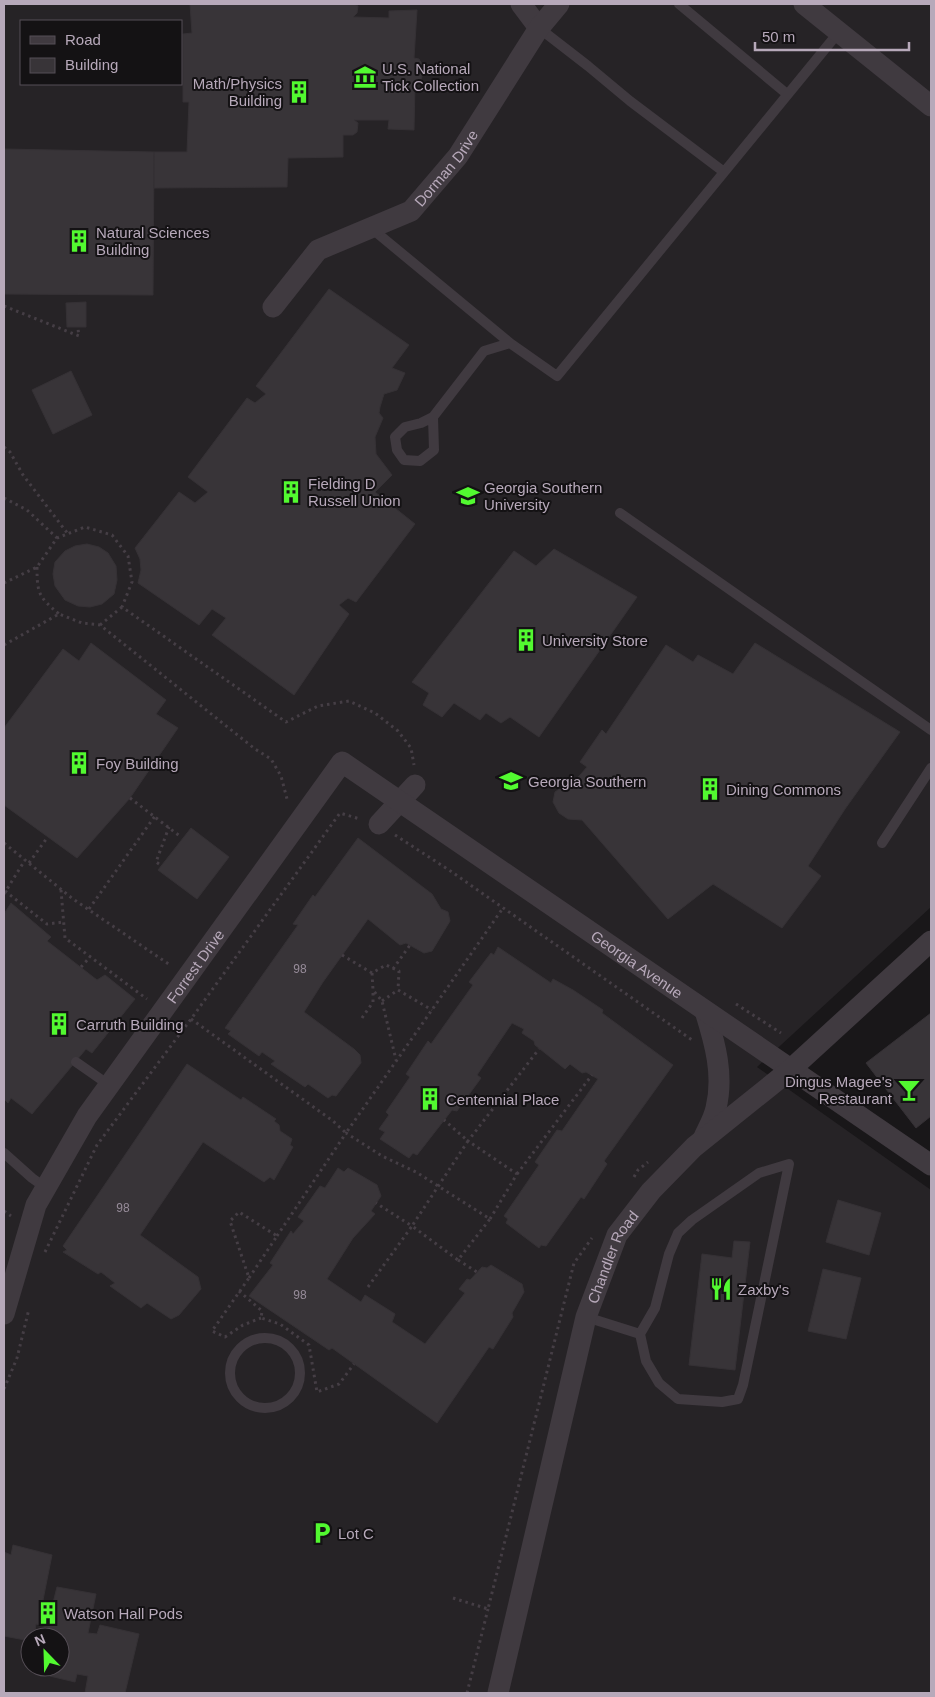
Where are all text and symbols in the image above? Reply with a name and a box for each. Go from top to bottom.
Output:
legend [20,20,182,85]
scale bar [755,20,909,52]
text: 50 m [762,28,795,45]
text: Road [65,31,101,48]
text: Building [65,56,118,73]
place label: U.S. National Tick Collection [382,60,479,94]
museum icon: U.S. National Tick Collection [352,64,378,90]
place label: Math/Physics Building [193,75,282,109]
building icon: Math/Physics Building [286,79,312,105]
street label: Dorman Drive [411,127,481,209]
place label: Natural Sciences Building [96,224,209,258]
building icon: Natural Sciences Building [66,228,92,254]
place label: Fielding D Russell Union [308,475,401,509]
building icon: Fielding D Russell Union [278,479,304,505]
place label: Georgia Southern University [484,479,602,513]
school or university icon: Georgia Southern University [455,483,481,509]
building icon: University Store [513,627,539,653]
place label: University Store [542,632,648,649]
building icon: Foy Building [66,750,92,776]
place label: Foy Building [96,755,179,772]
school or university icon: Georgia Southern [498,768,524,794]
place label: Georgia Southern [528,773,646,790]
building icon: Dining Commons [697,776,723,802]
place label: Dining Commons [726,781,841,798]
street label: Forrest Drive [163,926,227,1006]
street label: Georgia Avenue [588,927,686,1001]
house number: 98 [293,962,307,976]
building icon: Carruth Building [46,1011,72,1037]
place label: Carruth Building [76,1016,184,1033]
place label: Dingus Magee's Restaurant [785,1073,893,1107]
bar icon: Dingus Magee's Restaurant [896,1077,922,1103]
building icon: Centennial Place [417,1086,443,1112]
place label: Centennial Place [446,1091,559,1108]
house number: 98 [116,1201,130,1215]
street label: Chandler Road [583,1207,641,1306]
restaurant icon: Zaxby's [708,1276,734,1302]
place label: Zaxby's [738,1281,789,1298]
house number: 98 [293,1288,307,1302]
parking icon: Lot C [309,1520,335,1546]
place label: Lot C [338,1525,374,1542]
building icon: Watson Hall Pods [35,1600,61,1626]
place label: Watson Hall Pods [64,1605,183,1622]
north arrow [20,1627,70,1677]
text: N [32,1631,48,1649]

